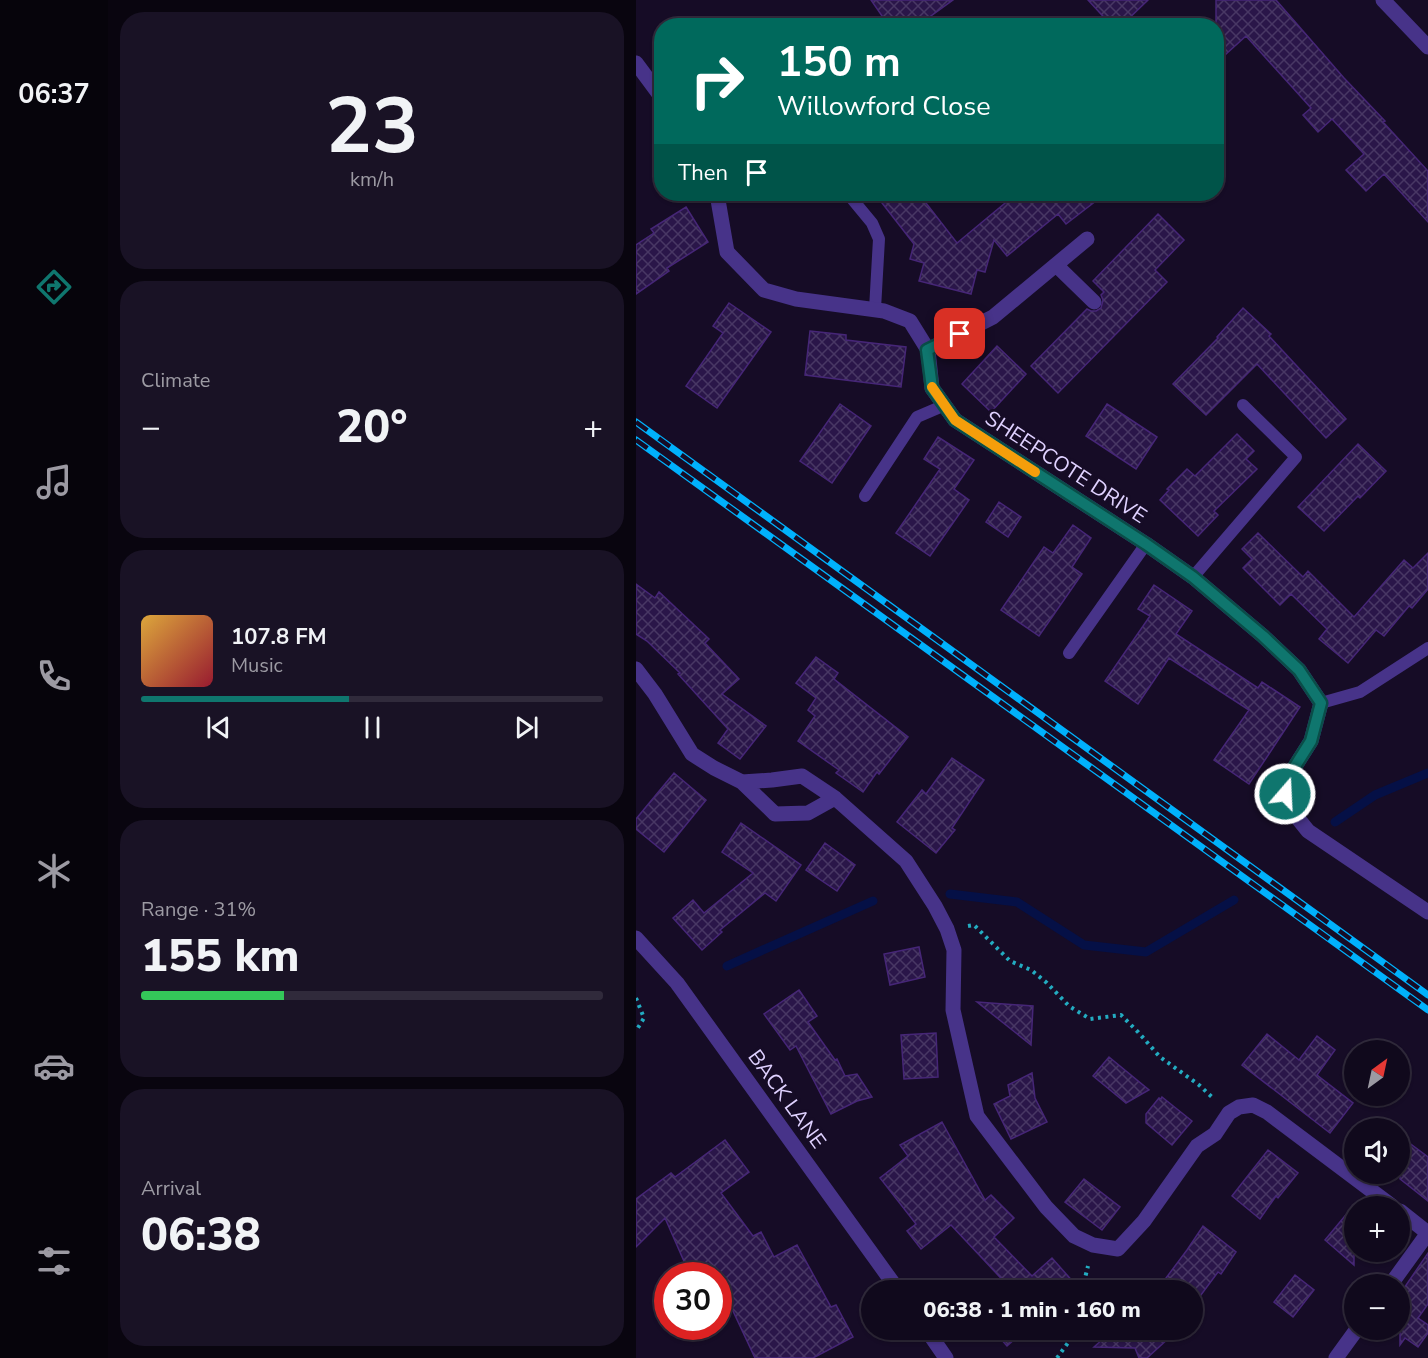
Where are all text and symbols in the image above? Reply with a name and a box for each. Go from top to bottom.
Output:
text: 150 m [777,34,901,91]
icon: right [678,42,756,120]
text: 23 [325,73,419,180]
text: 06:37 [18,76,90,113]
text: Willowford Close [777,88,991,125]
icon: arrive [740,156,773,189]
text: Then [678,158,728,188]
text: km/h [350,166,394,193]
icon: directions [33,266,75,308]
pin [934,308,985,359]
icon: arrive [943,317,976,350]
text: Climate [141,367,210,394]
text: 20° [336,397,408,458]
street label: SHEEPCOTE DRIVE [980,404,1152,530]
text: − [141,405,161,450]
text: + [583,405,603,450]
icon: music [33,461,75,503]
text: 107.8 FM [231,622,327,652]
text: Music [231,652,283,679]
icon: phone [33,655,75,697]
icon: previous [202,711,235,744]
icon: pause [356,711,389,744]
icon: next [510,711,543,744]
position arrow [1253,762,1317,826]
icon: climate [33,850,75,892]
text: Range · 31% [141,896,256,923]
text: 155 km [141,926,300,987]
north arrow [1344,1040,1410,1106]
map controls [1344,1040,1410,1340]
street label: BACK LANE [742,1044,832,1154]
icon: car [33,1045,75,1087]
button: sound [1344,1118,1410,1184]
text: Arrival [141,1175,201,1202]
button: + [1344,1196,1410,1262]
text: 06:38 [141,1205,261,1266]
icon: filters [33,1240,75,1282]
speed limit sign: 30 [654,1262,732,1340]
button: − [1344,1274,1410,1340]
text: 06:38 · 1 min · 160 m [923,1295,1141,1325]

